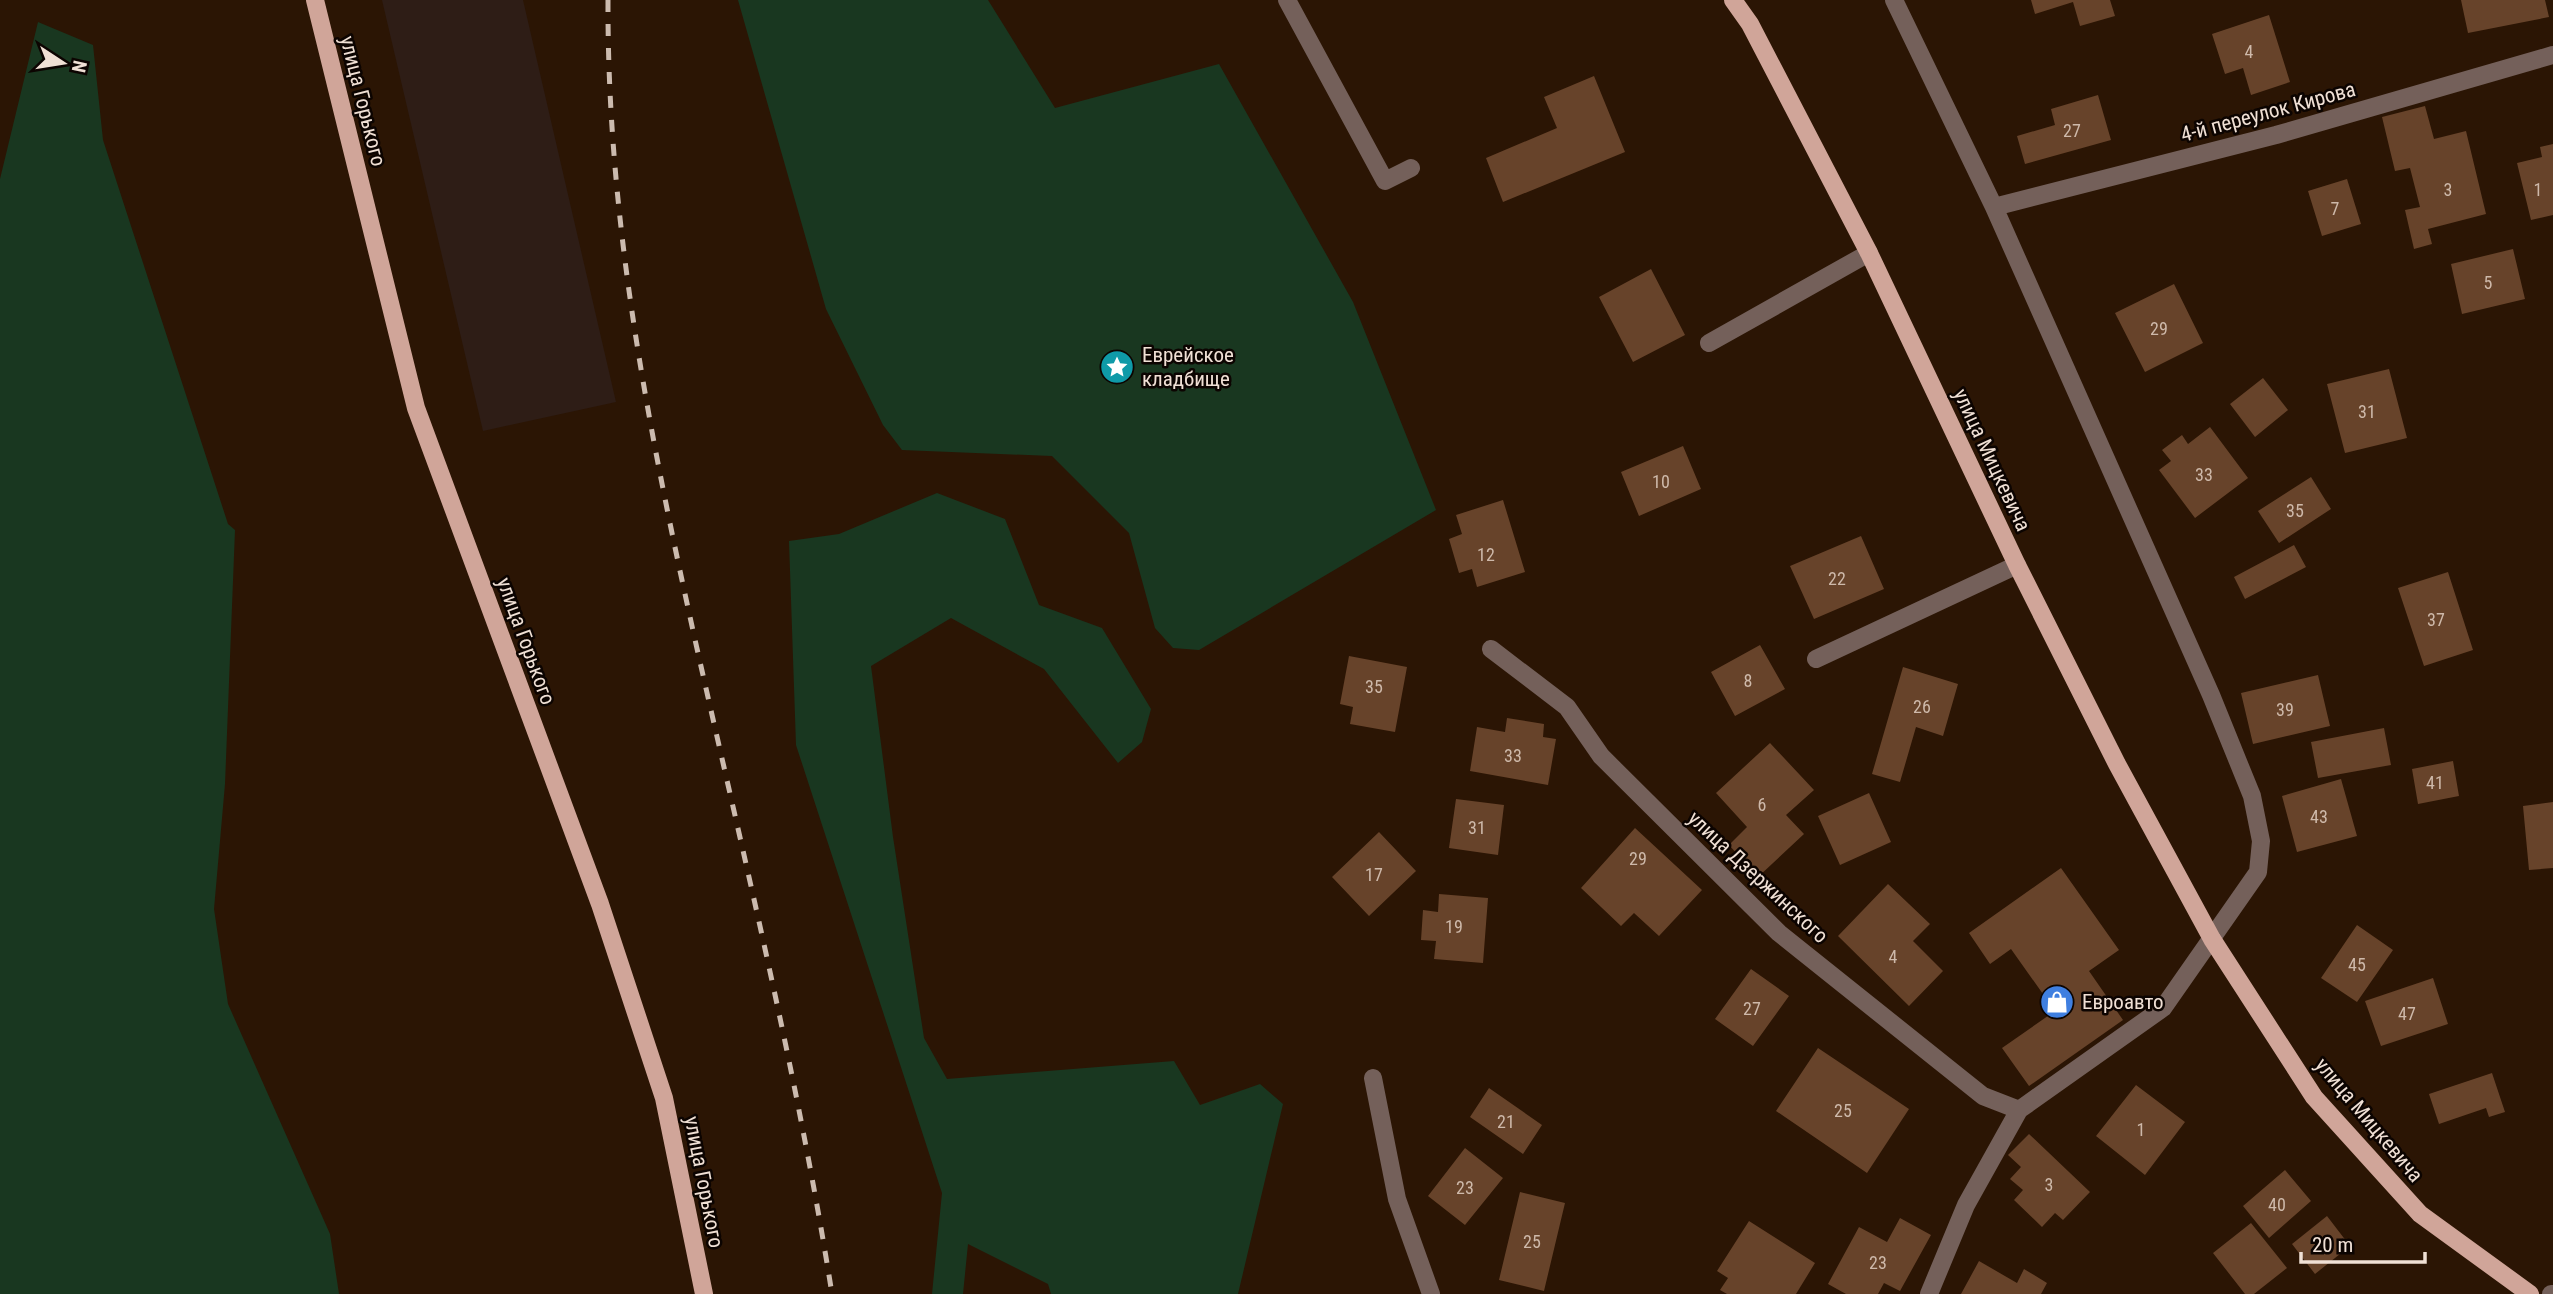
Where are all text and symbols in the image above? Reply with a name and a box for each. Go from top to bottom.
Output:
north arrow [28,28,98,98]
street label: улица Горького [335,33,391,169]
house number: 4 [2245,41,2254,62]
text: N [67,58,92,75]
street label: 4-й переулок Кирова [2178,77,2358,147]
house number: 27 [2063,120,2081,141]
house number: 3 [2444,179,2452,200]
house number: 1 [2534,179,2542,200]
house number: 7 [2331,198,2340,219]
house number: 5 [2484,272,2493,293]
house number: 29 [2150,318,2168,339]
place label: Еврейское кладбище [1142,343,1234,391]
place icon: Еврейское кладбище [1098,348,1136,386]
street label: улица Мицкевича [1949,385,2035,535]
house number: 31 [2358,401,2376,422]
house number: 33 [2195,464,2213,485]
house number: 10 [1652,471,1670,492]
house number: 35 [2286,500,2304,521]
house number: 12 [1477,544,1495,565]
house number: 22 [1828,568,1846,589]
street label: улица Горького [492,574,560,708]
house number: 37 [2427,609,2445,630]
house number: 8 [1744,670,1752,691]
house number: 35 [1365,676,1383,697]
house number: 26 [1913,696,1931,717]
house number: 39 [2276,699,2294,720]
house number: 33 [1504,745,1522,766]
house number: 41 [2426,772,2444,793]
house number: 6 [1758,794,1766,815]
street label: улица Дзержинского [1683,806,1833,948]
house number: 43 [2310,806,2328,827]
house number: 31 [1468,817,1486,838]
house number: 29 [1629,848,1647,869]
house number: 17 [1365,864,1383,885]
house number: 19 [1445,916,1463,937]
house number: 4 [1889,946,1898,967]
house number: 45 [2348,954,2366,975]
shop icon: Евроавто [2038,983,2076,1021]
place label: Евроавто [2082,990,2163,1014]
house number: 27 [1743,998,1761,1019]
house number: 47 [2398,1003,2416,1024]
street label: улица Мицкевича [2310,1053,2428,1187]
house number: 25 [1834,1100,1852,1121]
house number: 21 [1497,1111,1515,1132]
street label: улица Горького [679,1114,729,1250]
house number: 1 [2137,1119,2145,1140]
house number: 3 [2045,1174,2053,1195]
house number: 23 [1456,1177,1474,1198]
house number: 40 [2268,1194,2286,1215]
scale bar [2301,1220,2425,1264]
house number: 25 [1523,1231,1541,1252]
text: 20 m [2312,1233,2353,1257]
house number: 23 [1869,1252,1887,1273]

